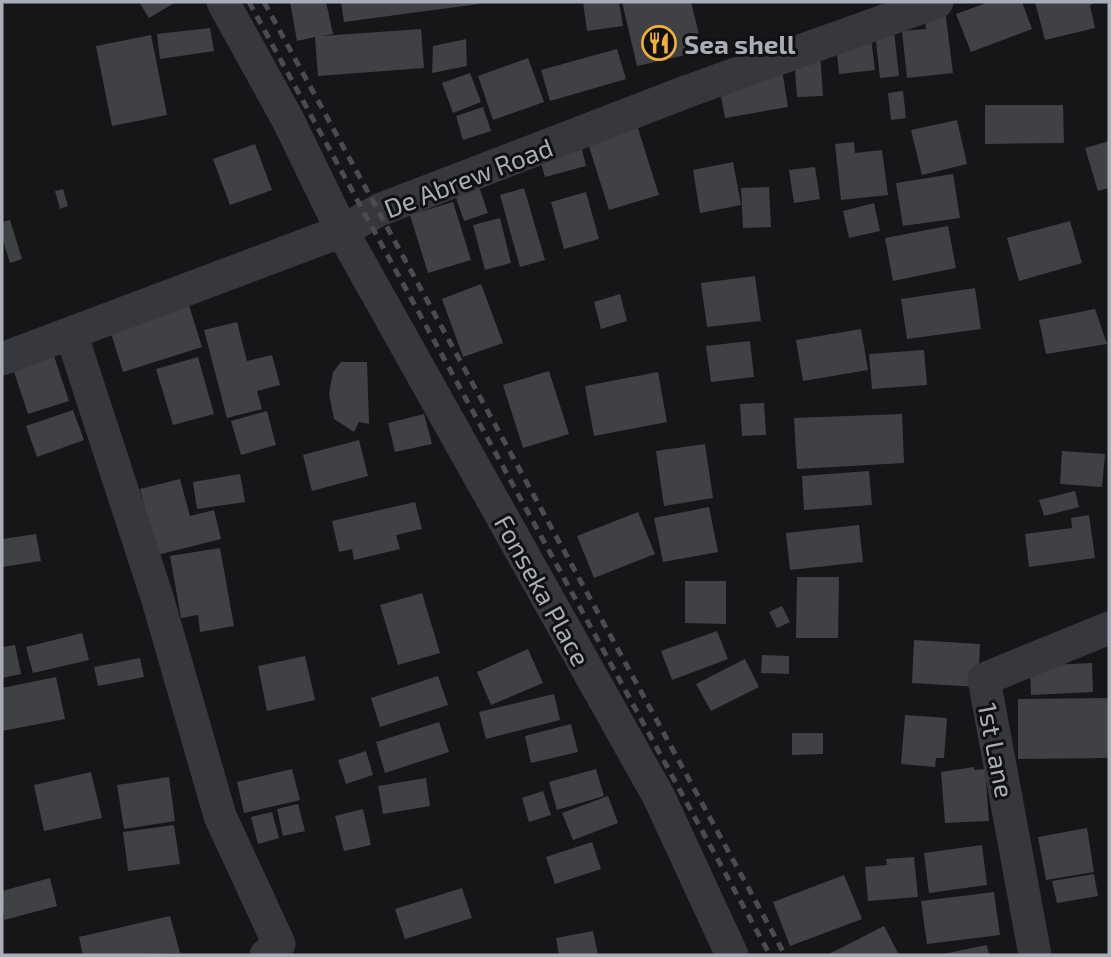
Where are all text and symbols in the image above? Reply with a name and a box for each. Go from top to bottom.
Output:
restaurant icon: Sea shell [640,24,678,62]
place label: Sea shell [684,28,796,59]
street label: De Abrew Road [379,131,557,223]
street label: Fonseka Place [489,509,597,671]
street label: 1st Lane [973,700,1021,800]

